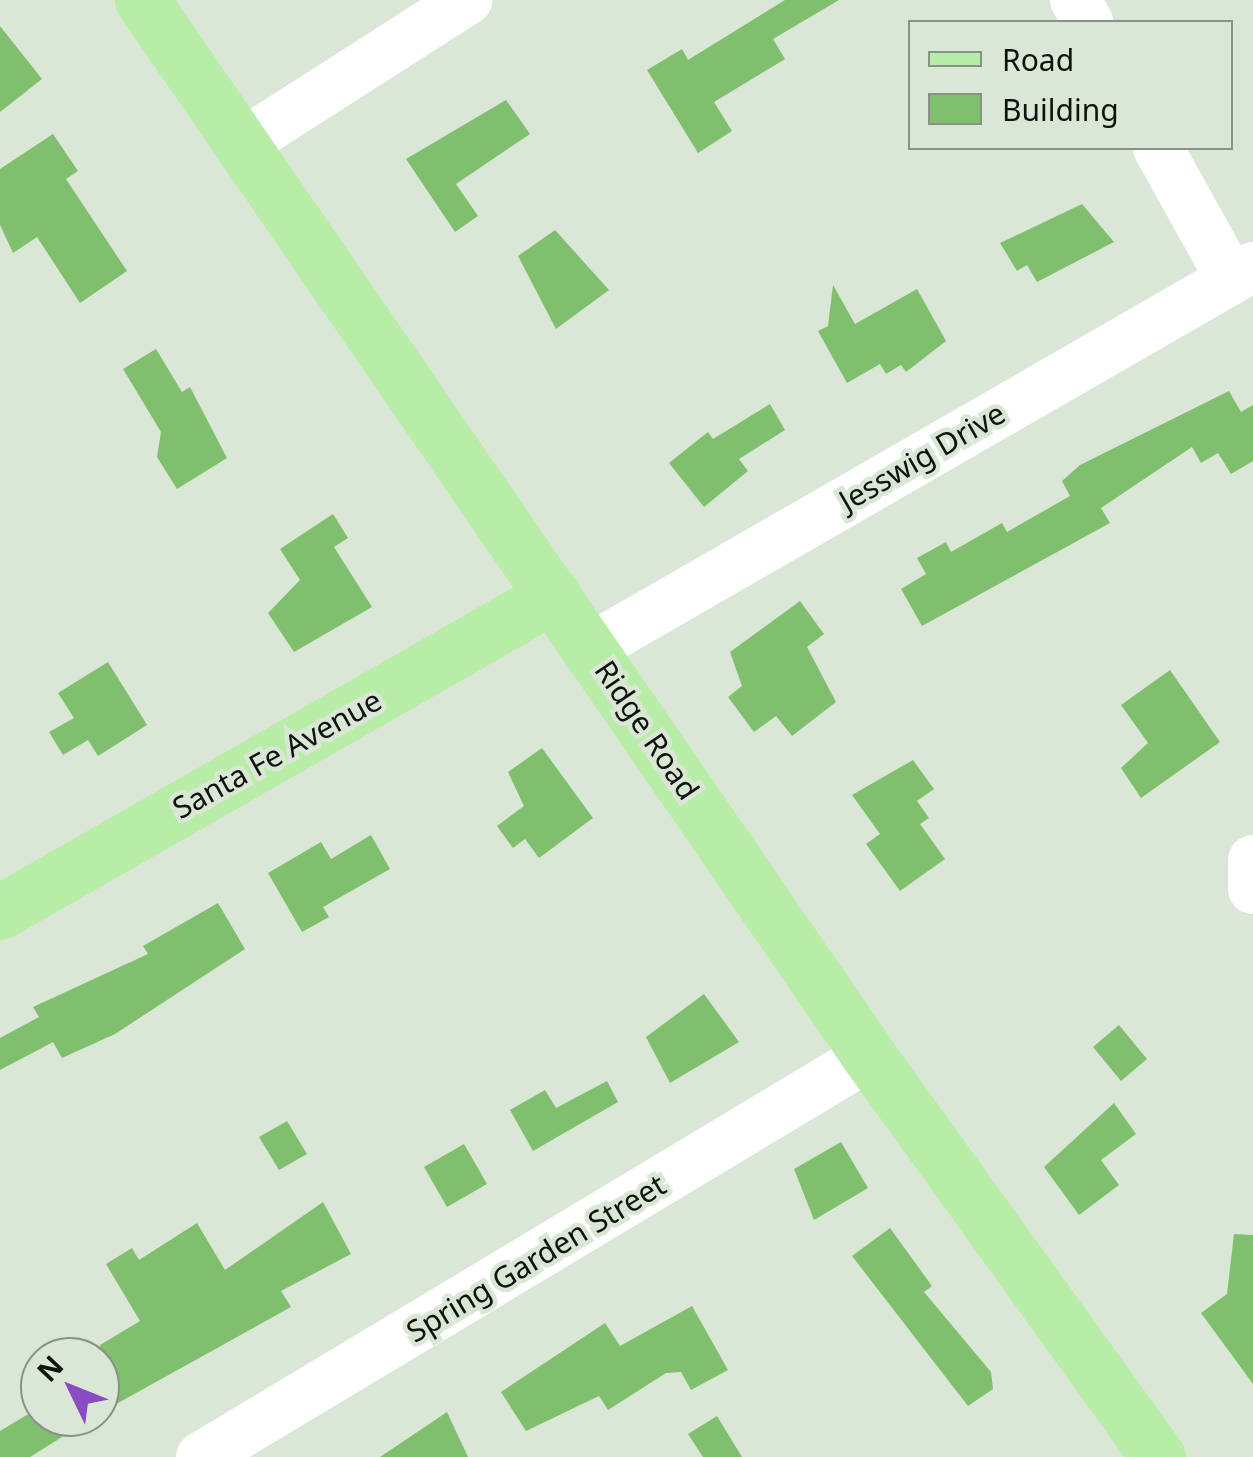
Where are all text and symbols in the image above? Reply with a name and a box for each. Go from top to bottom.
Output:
legend [908,20,1233,150]
text: Road [1002,39,1074,80]
text: Building [1002,89,1119,130]
street label: Jesswig Drive [833,395,1011,519]
street label: Ridge Road [587,654,707,806]
street label: Santa Fe Avenue [166,682,388,826]
street label: Spring Garden Street [400,1166,672,1350]
north arrow [20,1337,120,1437]
text: N [28,1347,71,1389]

